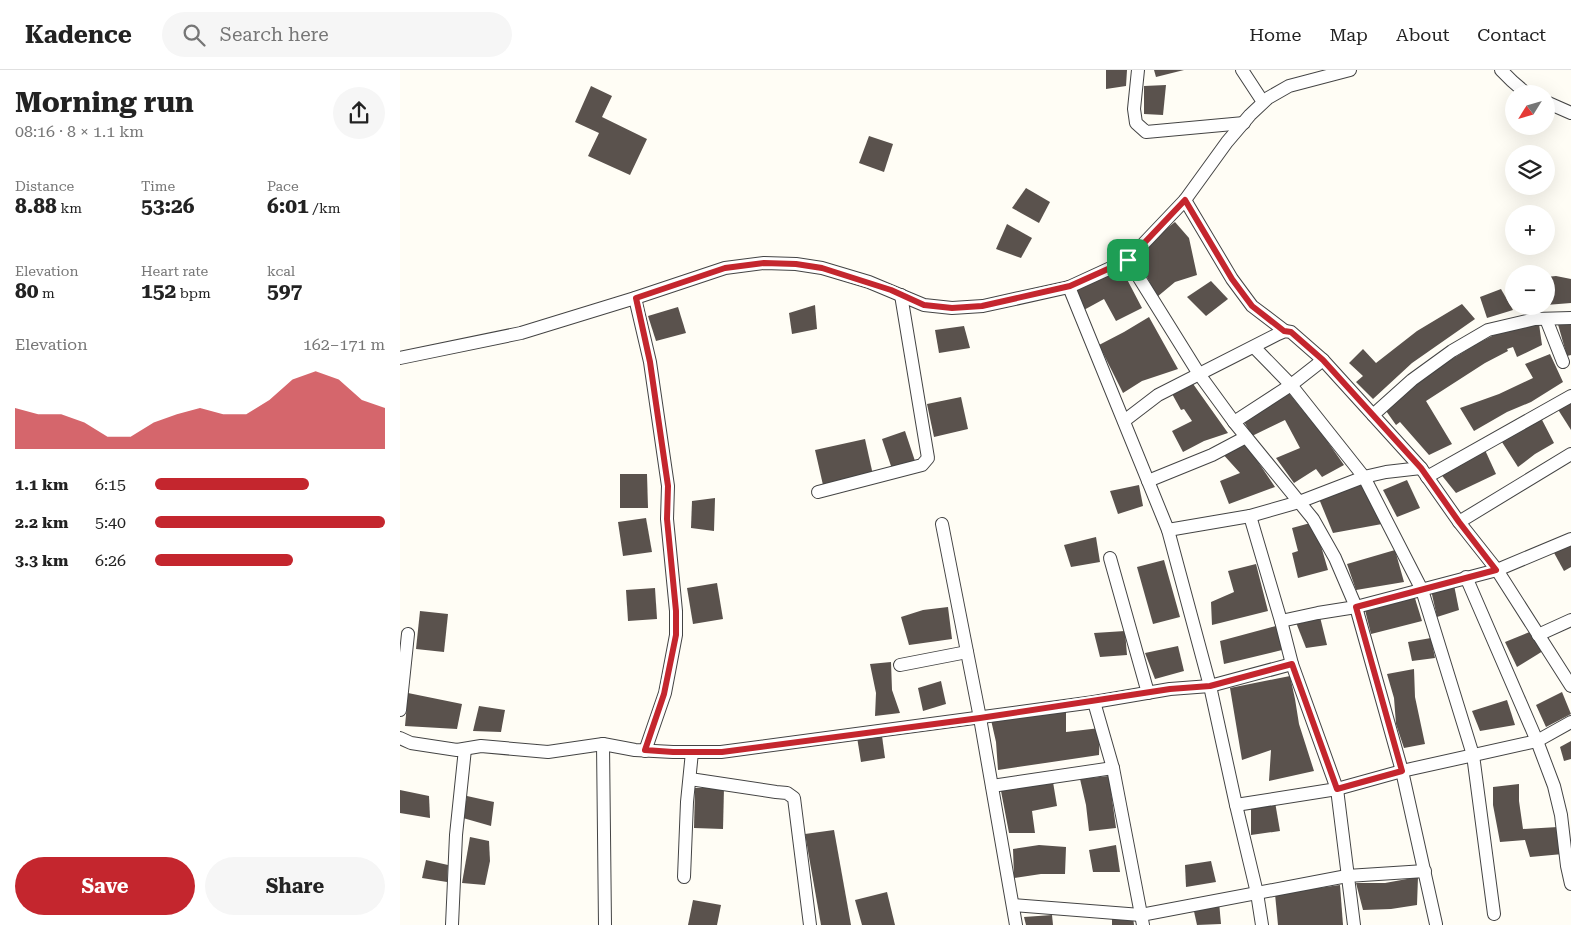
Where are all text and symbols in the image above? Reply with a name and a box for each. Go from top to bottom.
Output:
search box [162,12,512,57]
text: Kadence [25,21,132,49]
icon: search [180,21,208,49]
text: Search here [220,23,329,46]
text: Home [1249,24,1301,45]
text: Map [1329,24,1368,45]
text: About [1396,24,1449,45]
text: Contact [1477,24,1546,45]
north arrow [1505,85,1555,135]
map controls [1505,85,1555,315]
text: Morning run [15,86,194,119]
button: share [333,87,385,139]
text: 08:16 · 8 × 1.1 km [15,122,144,141]
button: layers [1505,145,1555,195]
text: Distance [15,178,74,194]
text: Time [141,178,175,194]
text: Pace [267,178,299,194]
text: 8.88 [15,194,57,218]
text: 53:26 [141,194,195,218]
text: 6:01 [267,194,309,218]
text: km [57,200,82,216]
text: /km [309,200,341,216]
button: + [1505,205,1555,255]
pin [1107,239,1149,281]
icon: arrive [1114,246,1142,274]
text: Elevation [15,263,78,279]
text: Heart rate [141,263,208,279]
text: kcal [267,263,295,279]
button: − [1505,265,1555,315]
text: 80 [15,279,39,303]
text: 152 [141,279,176,303]
text: 597 [267,279,302,303]
text: m [39,285,55,301]
text: bpm [176,285,211,301]
text: Elevation [15,335,88,354]
text: 162–171 m [303,335,385,354]
text: 1.1 km [15,475,68,494]
text: 6:15 [95,475,126,494]
text: 2.2 km [15,513,68,532]
text: 5:40 [95,513,126,532]
text: 3.3 km [15,551,68,570]
text: 6:26 [95,551,126,570]
button: Save [15,857,195,915]
button: Share [205,857,385,915]

